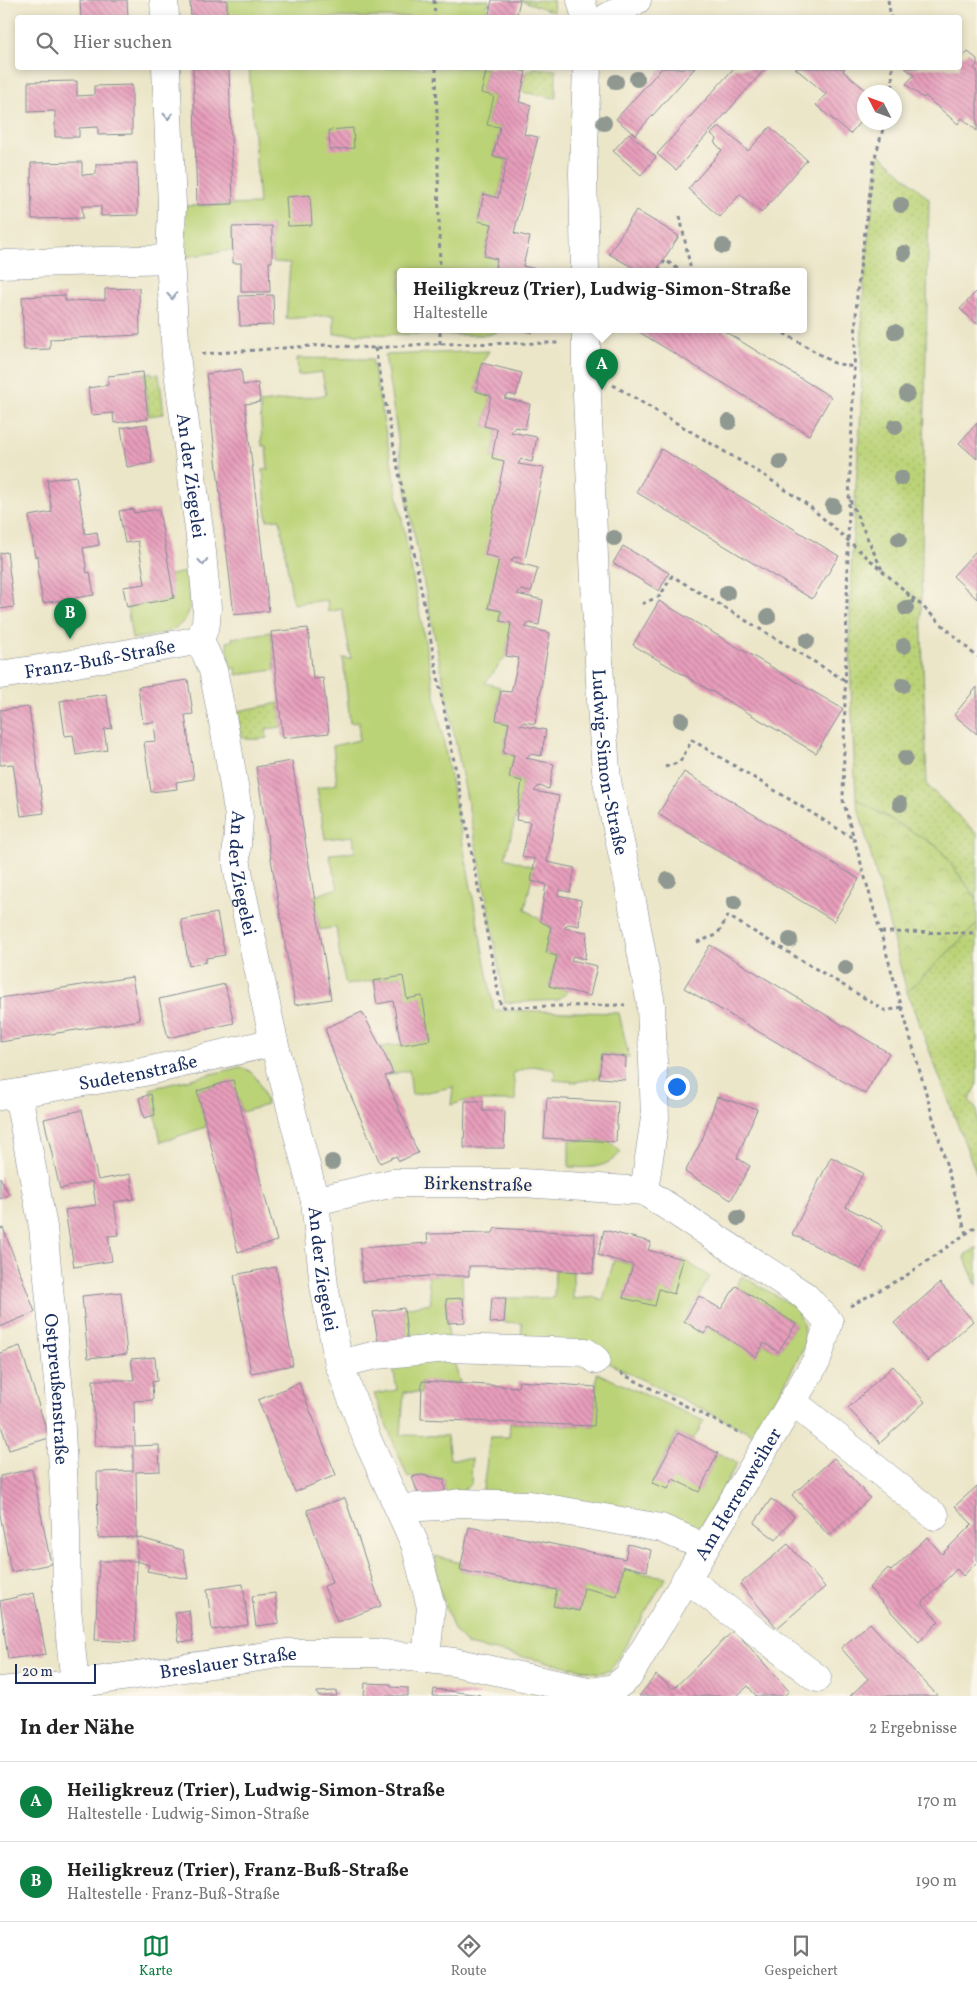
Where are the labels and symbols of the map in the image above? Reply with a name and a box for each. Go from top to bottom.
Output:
north arrow [857,85,902,130]
one-way arrow [163,112,173,120]
one-way arrow [167,292,178,300]
pin: A [586,349,618,390]
street label: An der Ziegelei [169,412,211,540]
one-way arrow [197,558,208,566]
pin: B [54,598,86,639]
street label: Franz-Buß-Straße [23,634,177,686]
street label: Ludwig-Simon-Straße [584,668,633,858]
street label: An der Ziegelei [221,810,262,938]
street label: Sudetenstraße [77,1049,200,1098]
your location [664,1074,690,1100]
street label: Birkenstraße [423,1171,532,1199]
street label: An der Ziegelei [301,1205,344,1334]
street label: Ostpreußenstraße [37,1312,74,1465]
street label: Am Herrenweiher [689,1423,789,1566]
street label: Breslauer Straße [158,1642,297,1686]
scale bar [15,1661,96,1684]

